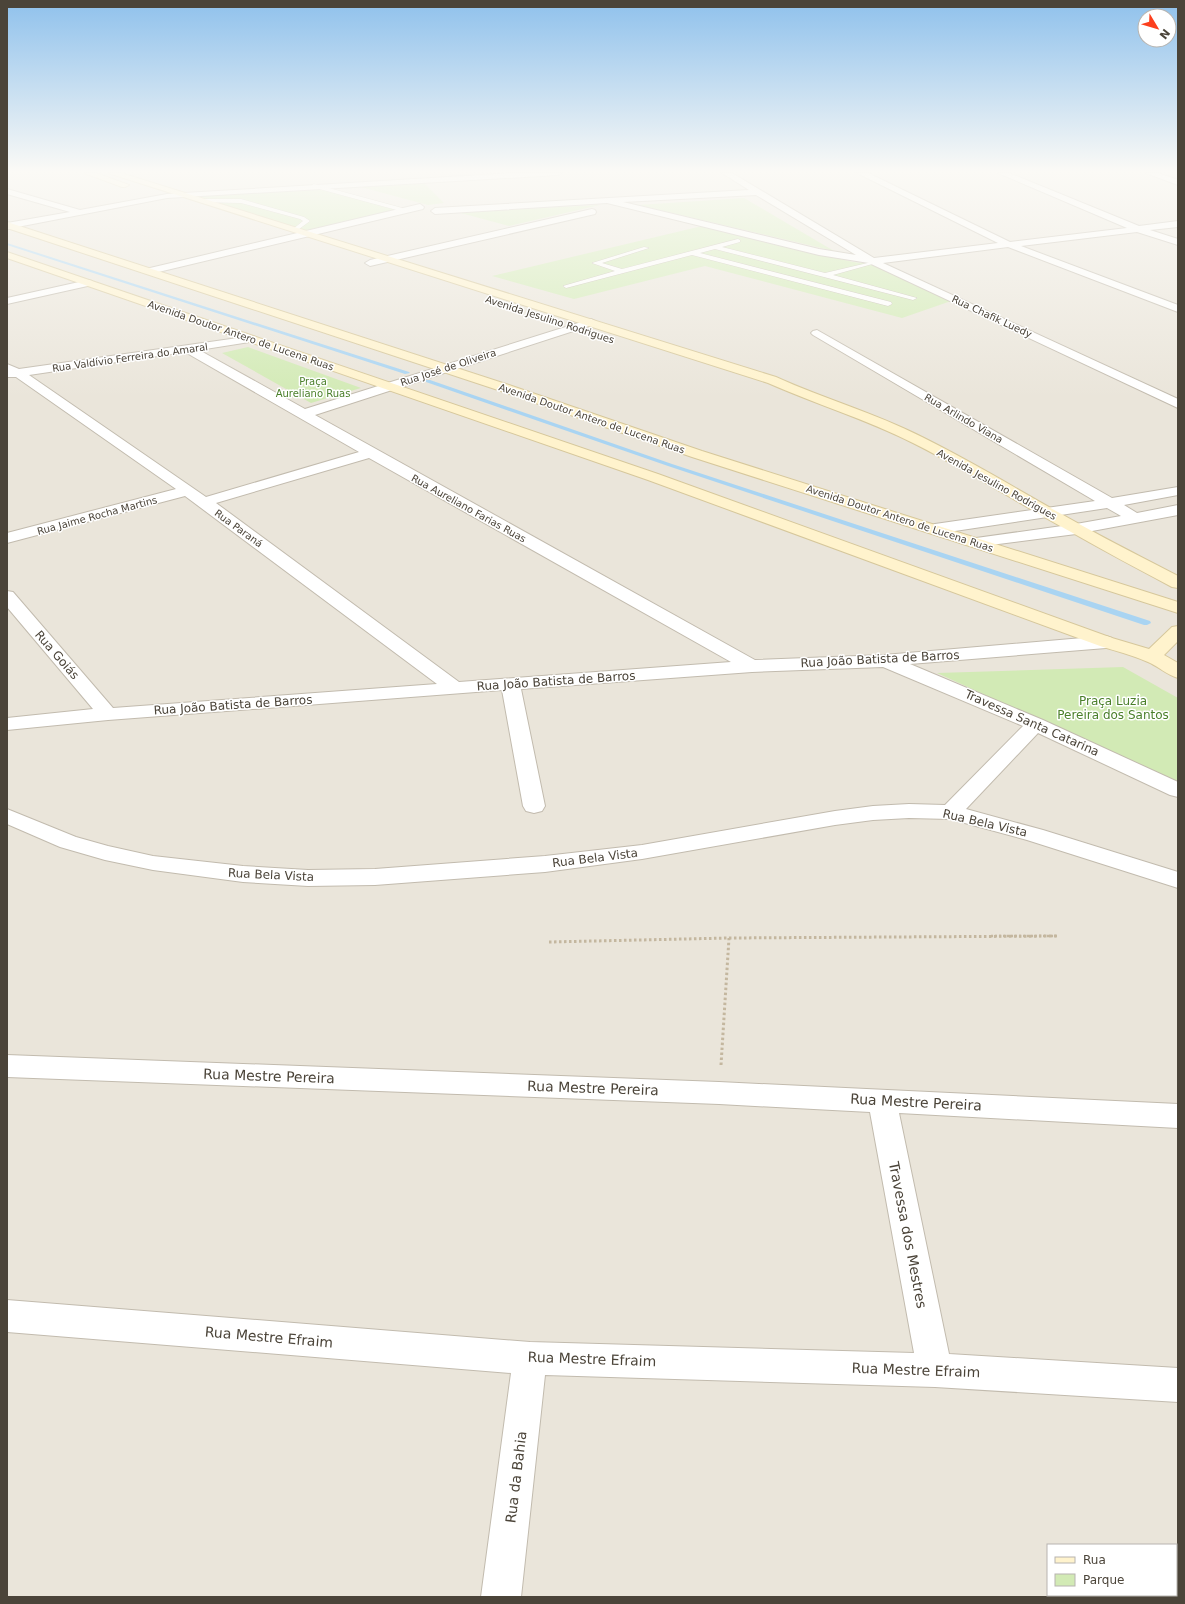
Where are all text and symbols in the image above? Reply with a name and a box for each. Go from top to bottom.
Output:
north arrow [1137,8,1177,48]
text: N [1157,26,1172,41]
street label: Avenida Jesulino Rodrigues [484,293,616,346]
street label: Rua Chafik Luedy [950,293,1034,340]
street label: Avenida Doutor Antero de Lucena Ruas [146,298,335,373]
street label: Rua Valdívio Ferreira do Amaral [51,341,209,374]
street label: Rua José de Oliveira [399,347,497,388]
park label: Praça Aureliano Ruas [276,376,350,399]
street label: Avenida Doutor Antero de Lucena Ruas [497,381,686,456]
street label: Rua Arlindo Viana [923,392,1005,445]
street label: Avenida Jesulino Rodrigues [935,447,1058,522]
street label: Rua Aureliano Farias Ruas [410,472,528,545]
street label: Avenida Doutor Antero de Lucena Ruas [805,483,995,554]
street label: Rua Jaime Rocha Martins [36,494,158,537]
street label: Rua Paraná [213,507,265,549]
street label: Rua Goiás [32,628,82,682]
street label: Rua João Batista de Barros [800,648,960,670]
street label: Rua João Batista de Barros [476,668,636,694]
street label: Travessa Santa Catarina [962,687,1101,759]
street label: Rua João Batista de Barros [153,692,313,718]
park label: Praça Luzia Pereira dos Santos [1057,694,1169,722]
street label: Rua Bela Vista [941,806,1029,840]
street label: Rua Bela Vista [551,846,639,870]
street label: Rua Bela Vista [228,866,314,884]
street label: Rua Mestre Pereira [203,1066,335,1086]
street label: Rua Mestre Pereira [527,1078,659,1098]
street label: Rua Mestre Pereira [850,1091,982,1113]
street label: Travessa dos Mestres [886,1159,930,1310]
street label: Rua Mestre Efraim [204,1323,334,1351]
street label: Rua Mestre Efraim [527,1349,657,1369]
street label: Rua Mestre Efraim [851,1360,981,1380]
street label: Rua da Bahia [502,1430,530,1524]
legend [1047,1544,1177,1596]
text: Rua [1083,1553,1106,1567]
text: Parque [1083,1573,1124,1587]

